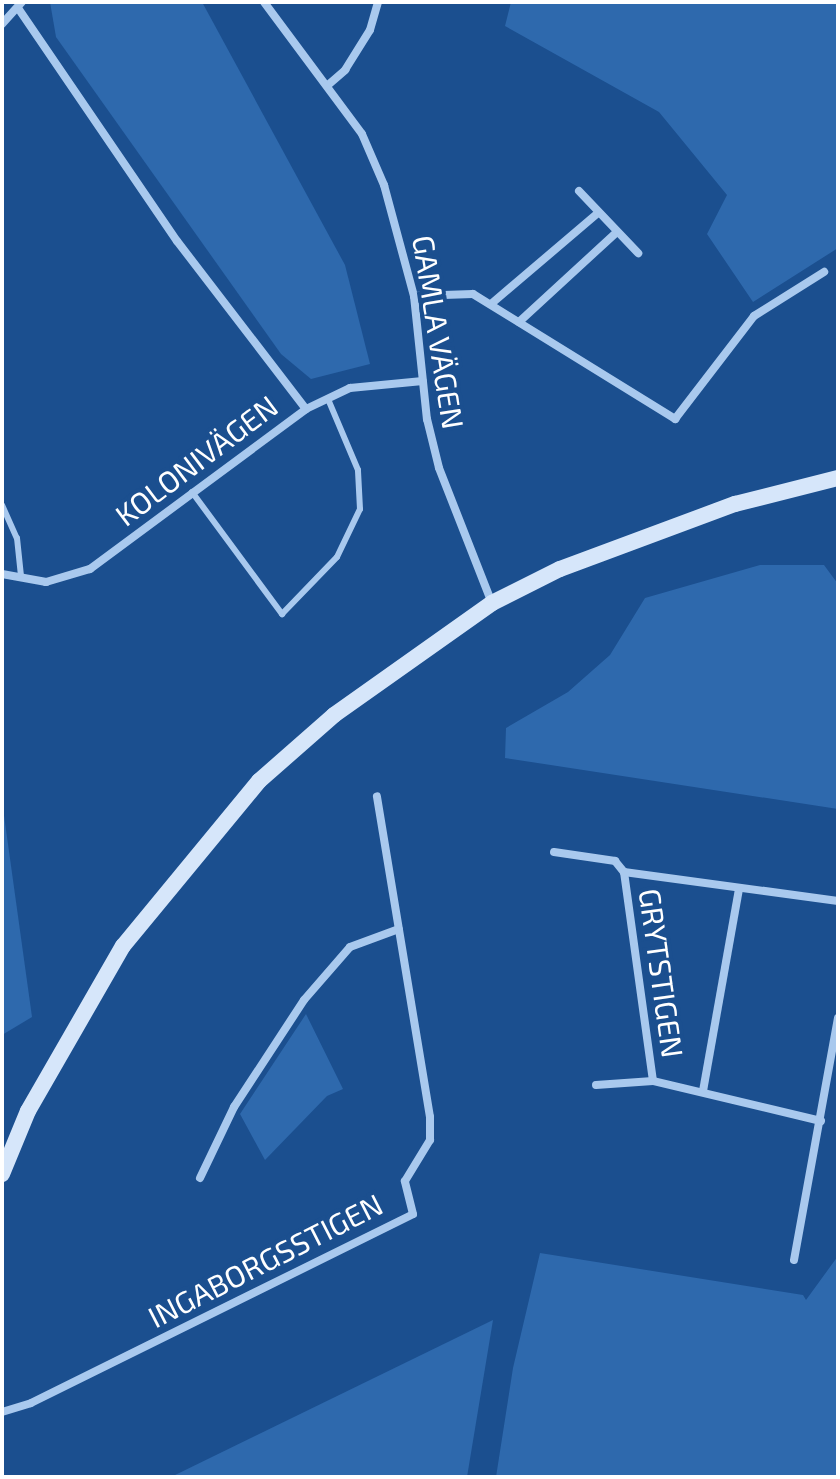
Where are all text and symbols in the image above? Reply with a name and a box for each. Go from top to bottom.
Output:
street label: GAMLA VÄGEN [406,232,472,432]
street label: KOLONIVÄGEN [108,387,284,533]
street label: GRYTSTIGEN [632,886,692,1060]
street label: INGABORGSSTIGEN [142,1185,388,1335]

